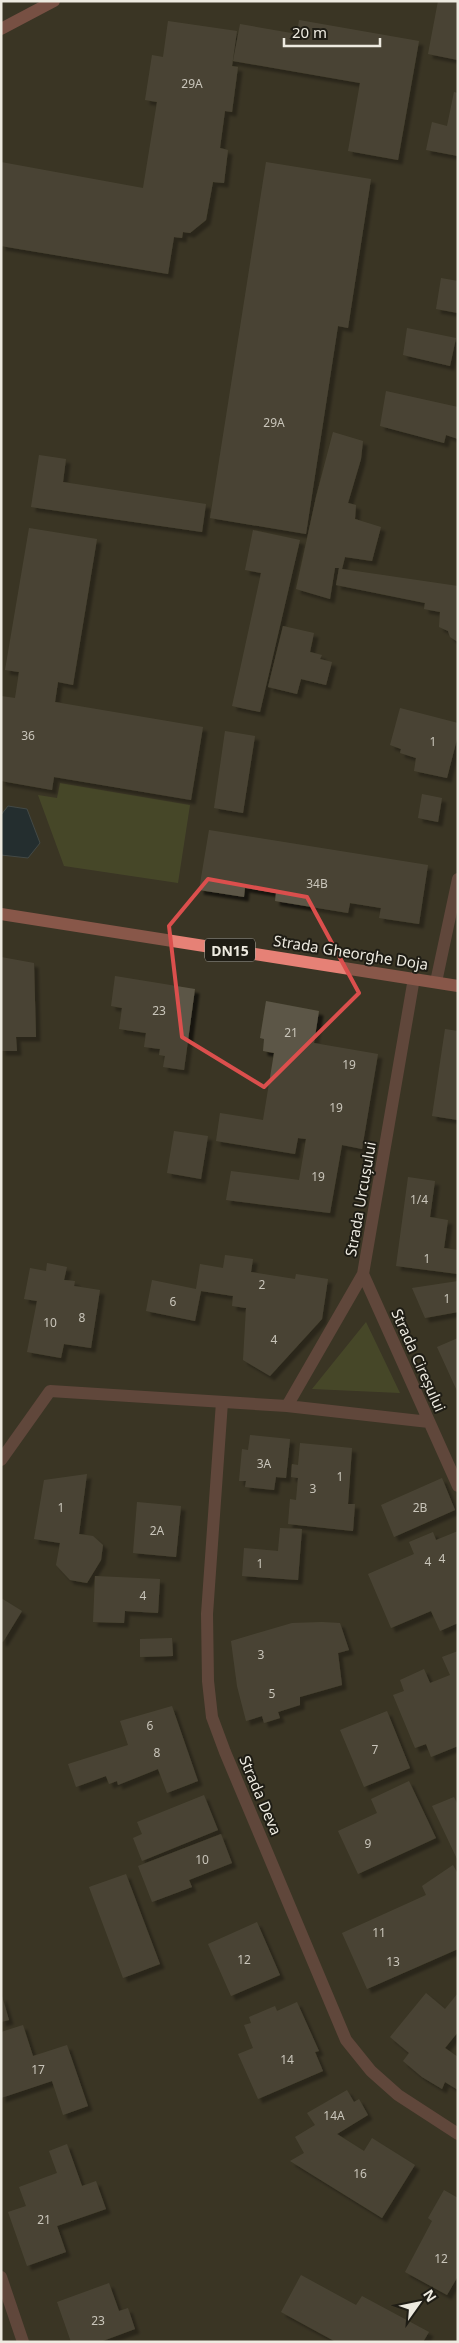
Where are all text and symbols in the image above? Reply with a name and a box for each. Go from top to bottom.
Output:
scale bar [284,15,380,47]
text: 20 m [292,22,327,42]
house number: 29A [181,75,203,92]
house number: 29A [263,414,285,431]
house number: 36 [21,727,35,744]
house number: 1 [430,733,436,750]
house number: 34B [306,875,328,892]
street label: Strada Gheorghe Doja [272,930,430,974]
road number: DN15 [205,938,255,962]
house number: 23 [152,1002,166,1019]
house number: 21 [284,1024,298,1041]
house number: 19 [342,1056,356,1073]
house number: 19 [329,1099,343,1116]
street label: Strada Urcușului [340,1140,380,1258]
house number: 19 [311,1168,325,1185]
house number: 1/4 [410,1191,428,1208]
house number: 1 [424,1250,430,1267]
house number: 2 [259,1276,266,1293]
house number: 1 [444,1290,450,1307]
house number: 6 [170,1293,177,1310]
street label: Strada Cireșului [387,1305,451,1415]
house number: 8 [79,1309,86,1326]
house number: 10 [43,1314,57,1331]
house number: 4 [271,1331,278,1348]
house number: 3A [257,1455,272,1472]
house number: 1 [337,1468,343,1485]
house number: 3 [310,1480,317,1497]
house number: 1 [58,1499,64,1516]
house number: 2B [413,1499,428,1516]
house number: 2A [150,1522,165,1539]
house number: 4 [439,1550,446,1567]
house number: 4 [425,1553,432,1570]
house number: 1 [257,1555,263,1572]
house number: 4 [140,1587,147,1604]
house number: 3 [258,1646,265,1663]
house number: 5 [269,1685,276,1702]
house number: 6 [147,1717,154,1734]
house number: 7 [372,1741,379,1758]
house number: 8 [154,1744,161,1761]
street label: Strada Deva [235,1752,287,1838]
house number: 9 [365,1835,372,1852]
house number: 10 [195,1851,209,1868]
house number: 11 [372,1924,386,1941]
house number: 12 [237,1951,251,1968]
house number: 13 [386,1953,400,1970]
house number: 14 [280,2051,294,2068]
house number: 17 [31,2061,45,2078]
house number: 14A [323,2107,345,2124]
house number: 16 [353,2165,367,2182]
house number: 21 [37,2211,51,2228]
house number: 12 [434,2250,448,2267]
north arrow [394,2278,444,2328]
text: N [419,2286,441,2306]
house number: 23 [91,2312,105,2329]

